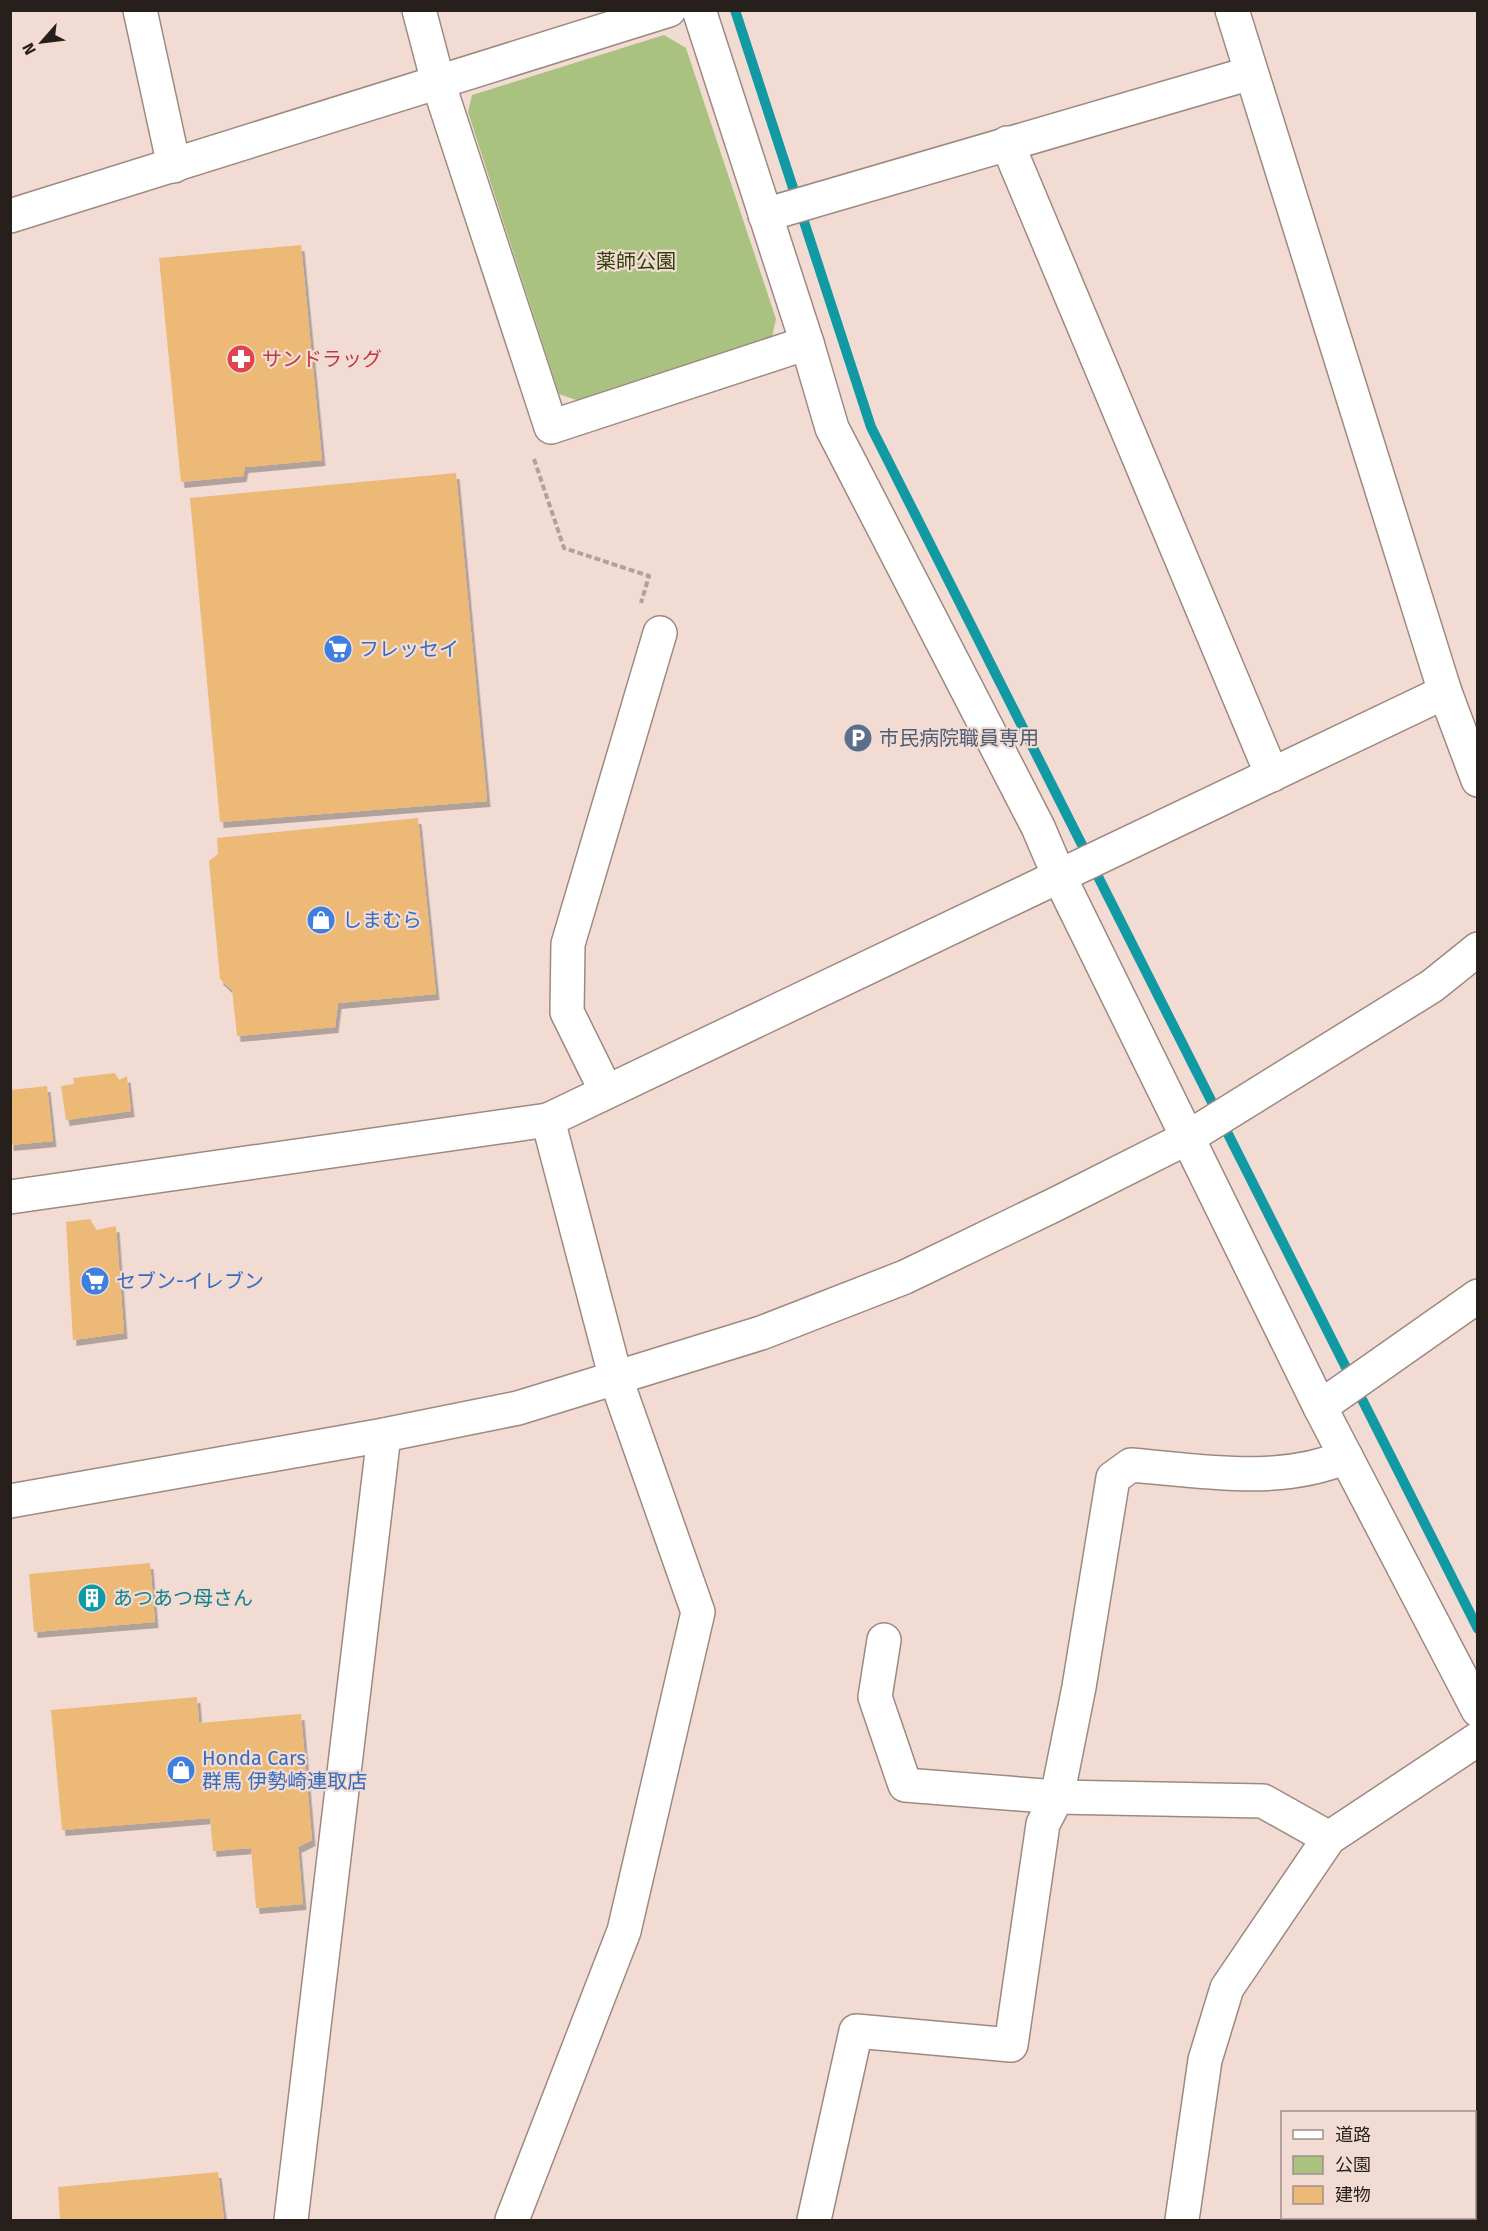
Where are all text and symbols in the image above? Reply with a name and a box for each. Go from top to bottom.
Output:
north arrow [12,12,72,72]
text: N [18,40,40,58]
park label: 薬師公園 [596,249,676,273]
pharmacy icon: サンドラッグ [225,343,257,375]
place label: サンドラッグ [262,347,382,371]
supermarket icon: フレッセイ [322,633,354,665]
place label: フレッセイ [359,637,459,661]
parking icon: 市民病院職員専用 [842,722,874,754]
place label: 市民病院職員専用 [879,726,1039,750]
shop icon: しまむら [305,904,337,936]
place label: しまむら [342,908,422,932]
supermarket icon: セブン-イレブン [79,1265,111,1297]
place label: セブン-イレブン [116,1269,264,1293]
building icon: あつあつ母さん [76,1582,108,1614]
place label: あつあつ母さん [113,1586,253,1610]
place label: Honda Cars 群馬 伊勢崎連取店 [202,1746,367,1793]
shop icon: Honda Cars 群馬 伊勢崎連取店 [165,1754,197,1786]
legend [1281,2111,1476,2219]
text: 道路 [1335,2124,1371,2146]
text: 公園 [1335,2154,1371,2176]
text: 建物 [1335,2184,1371,2206]

